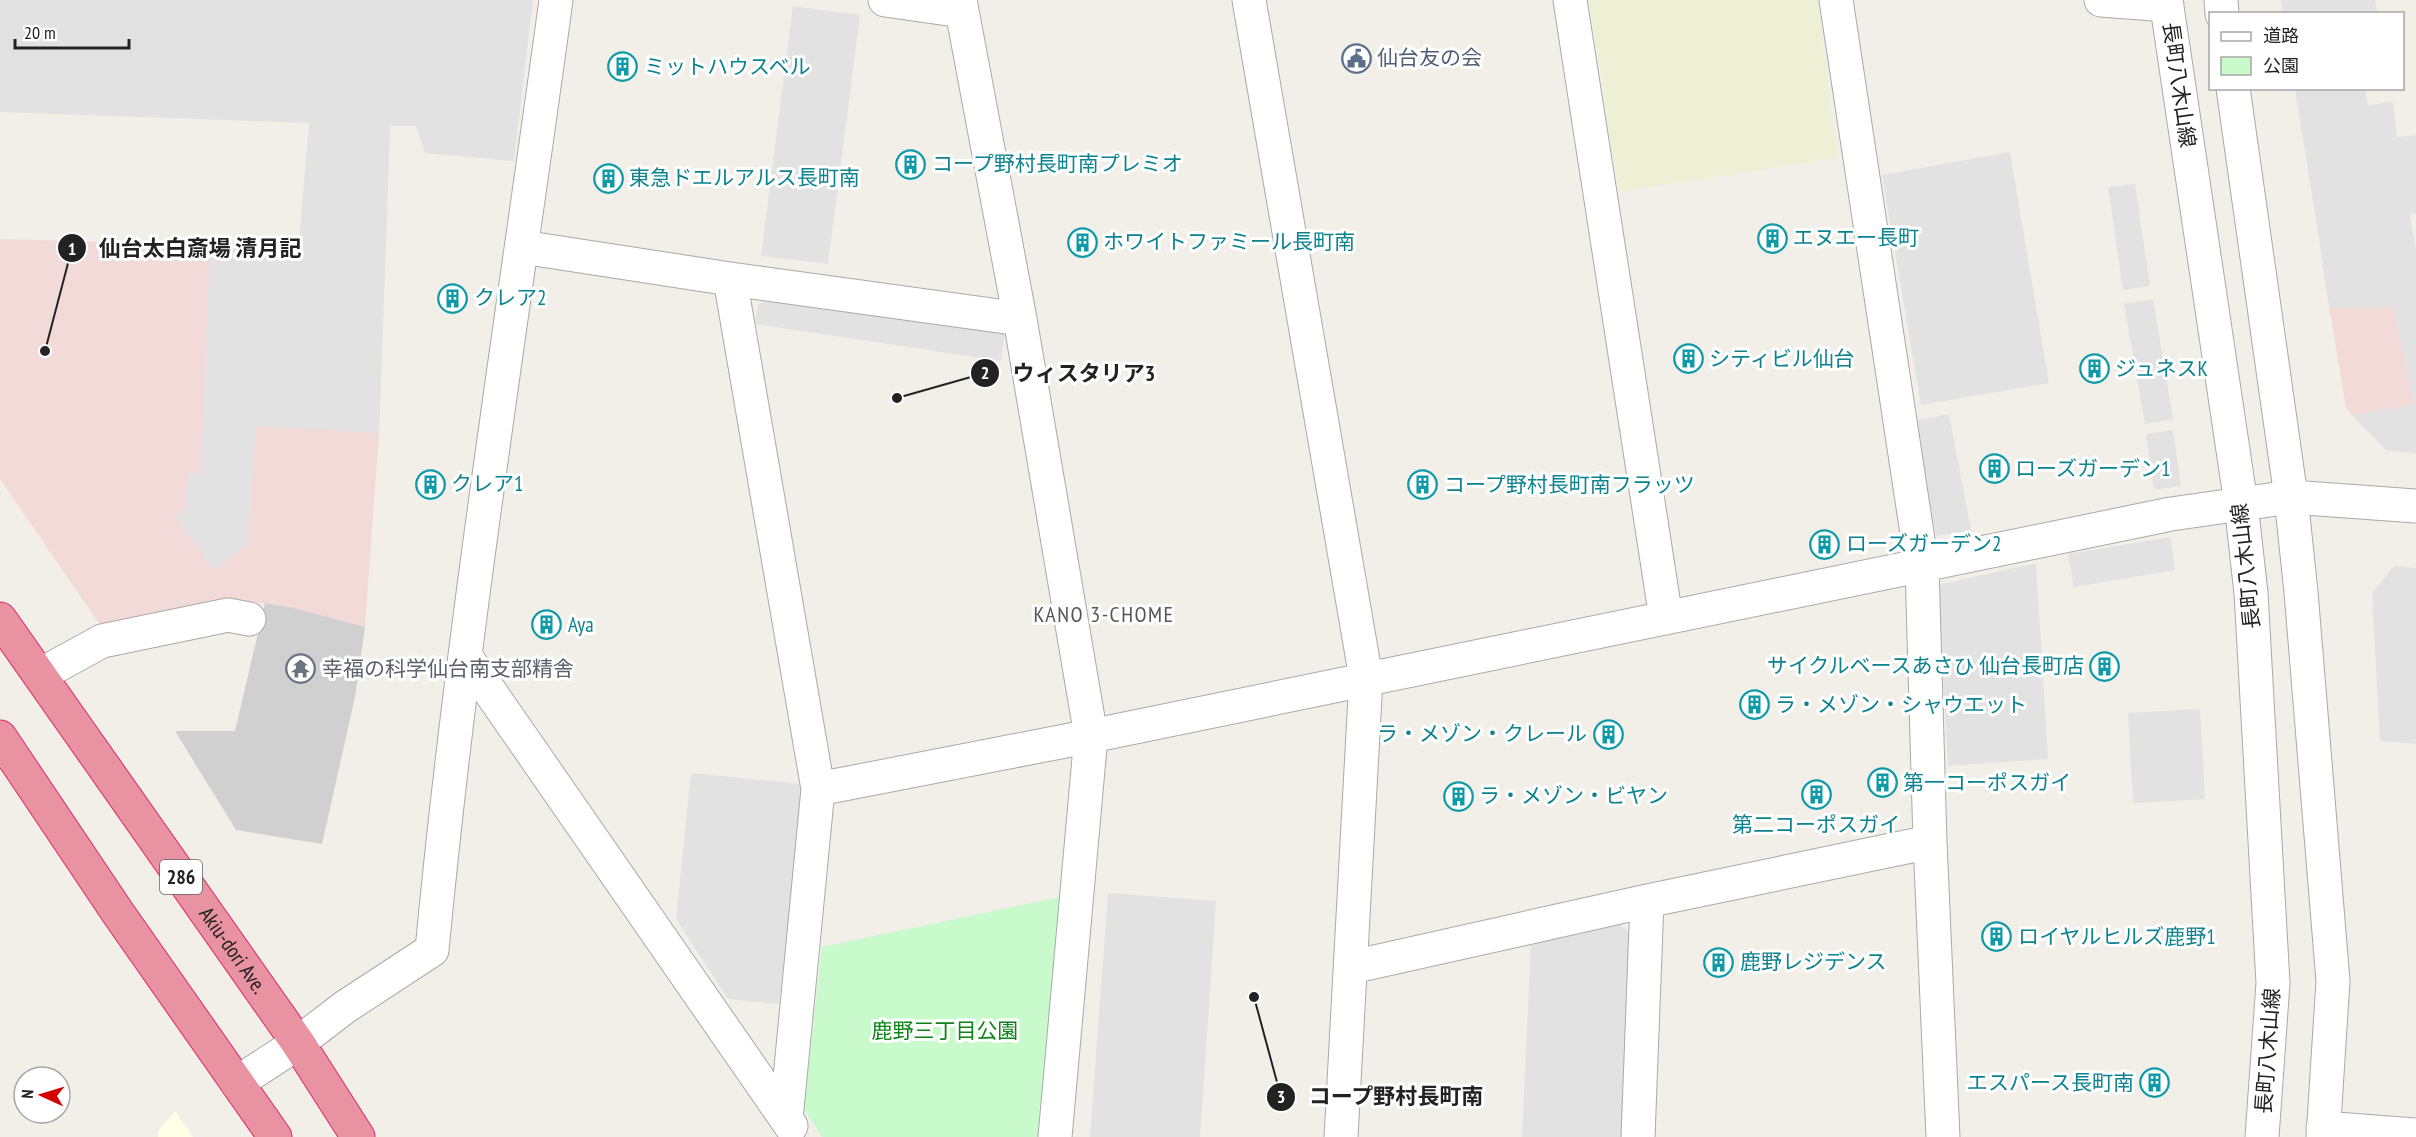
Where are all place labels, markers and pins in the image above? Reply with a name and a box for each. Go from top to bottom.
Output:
public building icon: 仙台友の会 [1340,42,1372,74]
place label: 仙台友の会 [1377,44,1482,71]
building icon: ミットハウスベル [607,51,639,83]
place label: ミットハウスベル [644,53,811,80]
building icon: コープ野村長町南プレミオ [895,148,927,180]
place label: コープ野村長町南プレミオ [932,150,1183,177]
building icon: 東急ドエルアルス長町南 [592,162,624,194]
place label: 東急ドエルアルス長町南 [629,164,860,191]
building icon: エヌエー長町 [1756,222,1788,254]
place label: エヌエー長町 [1793,224,1919,251]
building icon: ホワイトファミール長町南 [1066,226,1098,258]
callout: 仙台太白斎場 清月記 [57,228,314,268]
place label: ホワイトファミール長町南 [1103,228,1355,255]
building icon: クレア2 [437,282,469,314]
place label: クレア2 [474,284,546,311]
building icon: シティビル仙台 [1672,343,1704,375]
place label: シティビル仙台 [1709,345,1855,372]
callout: ウィスタリア3 [970,353,1167,393]
building icon: ジュネスK [2078,353,2110,385]
place label: ジュネスK [2115,355,2208,382]
building icon: ローズガーデン1 [1978,453,2010,485]
place label: ローズガーデン1 [2015,455,2170,482]
building icon: クレア1 [414,468,446,500]
building icon: コープ野村長町南フラッツ [1407,469,1439,501]
place label: クレア1 [451,470,523,497]
place label: コープ野村長町南フラッツ [1444,471,1695,498]
building icon: ローズガーデン2 [1809,528,1841,560]
place label: ローズガーデン2 [1846,530,2001,557]
building icon: Aya [531,609,563,641]
place label: Aya [568,611,594,638]
building icon: サイクルベースあさひ 仙台長町店 [2089,650,2121,682]
place label: サイクルベースあさひ 仙台長町店 [1767,652,2084,679]
temple icon: 幸福の科学仙台南支部精舎 [285,653,317,685]
place label: 幸福の科学仙台南支部精舎 [322,655,574,682]
building icon: ラ・メゾン・シャウエット [1738,689,1770,721]
place label: ラ・メゾン・シャウエット [1775,691,2027,718]
building icon: ラ・メゾン・クレール [1592,718,1624,750]
place label: ラ・メゾン・クレール [1377,720,1587,747]
building icon: 第一コーポスガイ [1866,767,1898,799]
place label: 第一コーポスガイ [1903,769,2071,796]
building icon: 第二コーポスガイ [1800,778,1832,810]
building icon: ラ・メゾン・ビヤン [1442,780,1474,812]
place label: ラ・メゾン・ビヤン [1479,782,1668,809]
place label: 第二コーポスガイ [1732,811,1900,838]
building icon: ロイヤルヒルズ鹿野1 [1981,921,2013,953]
place label: ロイヤルヒルズ鹿野1 [2018,923,2216,950]
building icon: 鹿野レジデンス [1703,946,1735,978]
place label: 鹿野レジデンス [1740,948,1887,975]
building icon: エスパース長町南 [2139,1067,2171,1099]
place label: エスパース長町南 [1967,1069,2134,1096]
callout: コープ野村長町南 [1266,1077,1496,1117]

